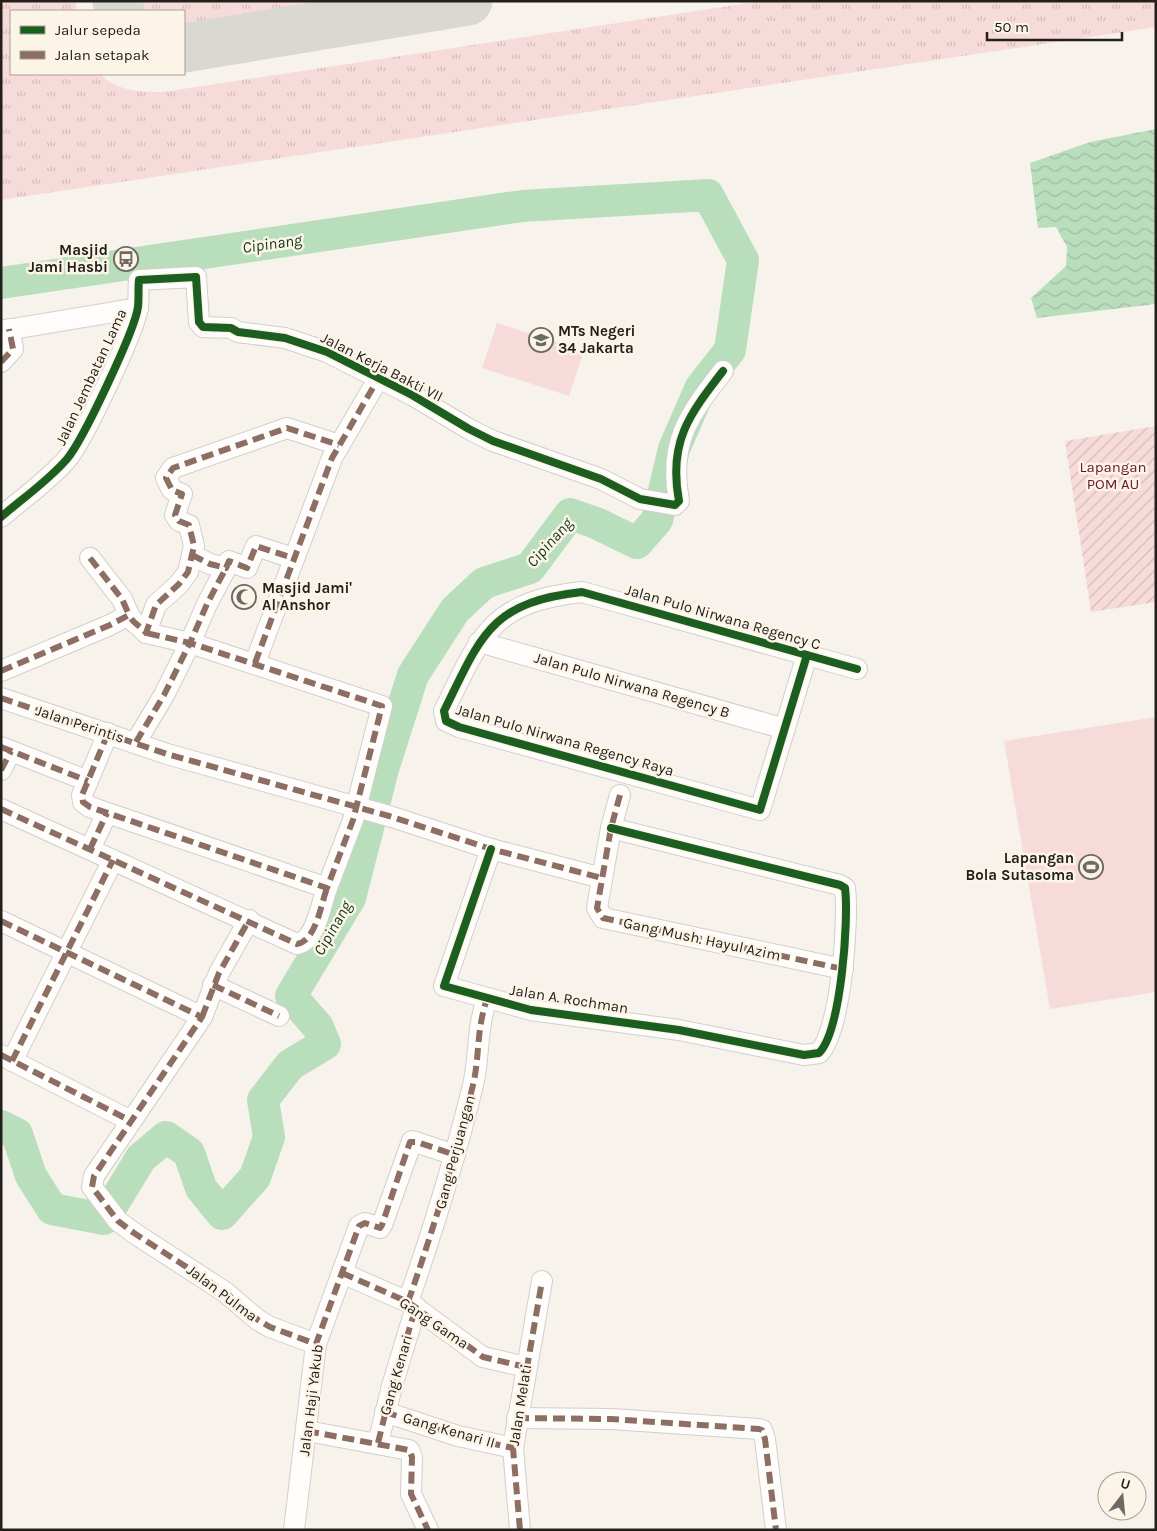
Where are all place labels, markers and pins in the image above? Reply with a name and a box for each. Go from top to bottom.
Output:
place label: Masjid Jami Hasbi [28,241,108,276]
bus stop icon: Masjid Jami Hasbi [113,246,139,272]
place label: MTs Negeri 34 Jakarta [558,322,636,357]
school or university icon: MTs Negeri 34 Jakarta [528,327,554,353]
place label: Masjid Jami' Al Anshor [262,579,352,614]
mosque icon: Masjid Jami' Al Anshor [231,584,257,610]
place label: Lapangan Bola Sutasoma [966,849,1074,884]
sports icon: Lapangan Bola Sutasoma [1078,854,1104,880]

